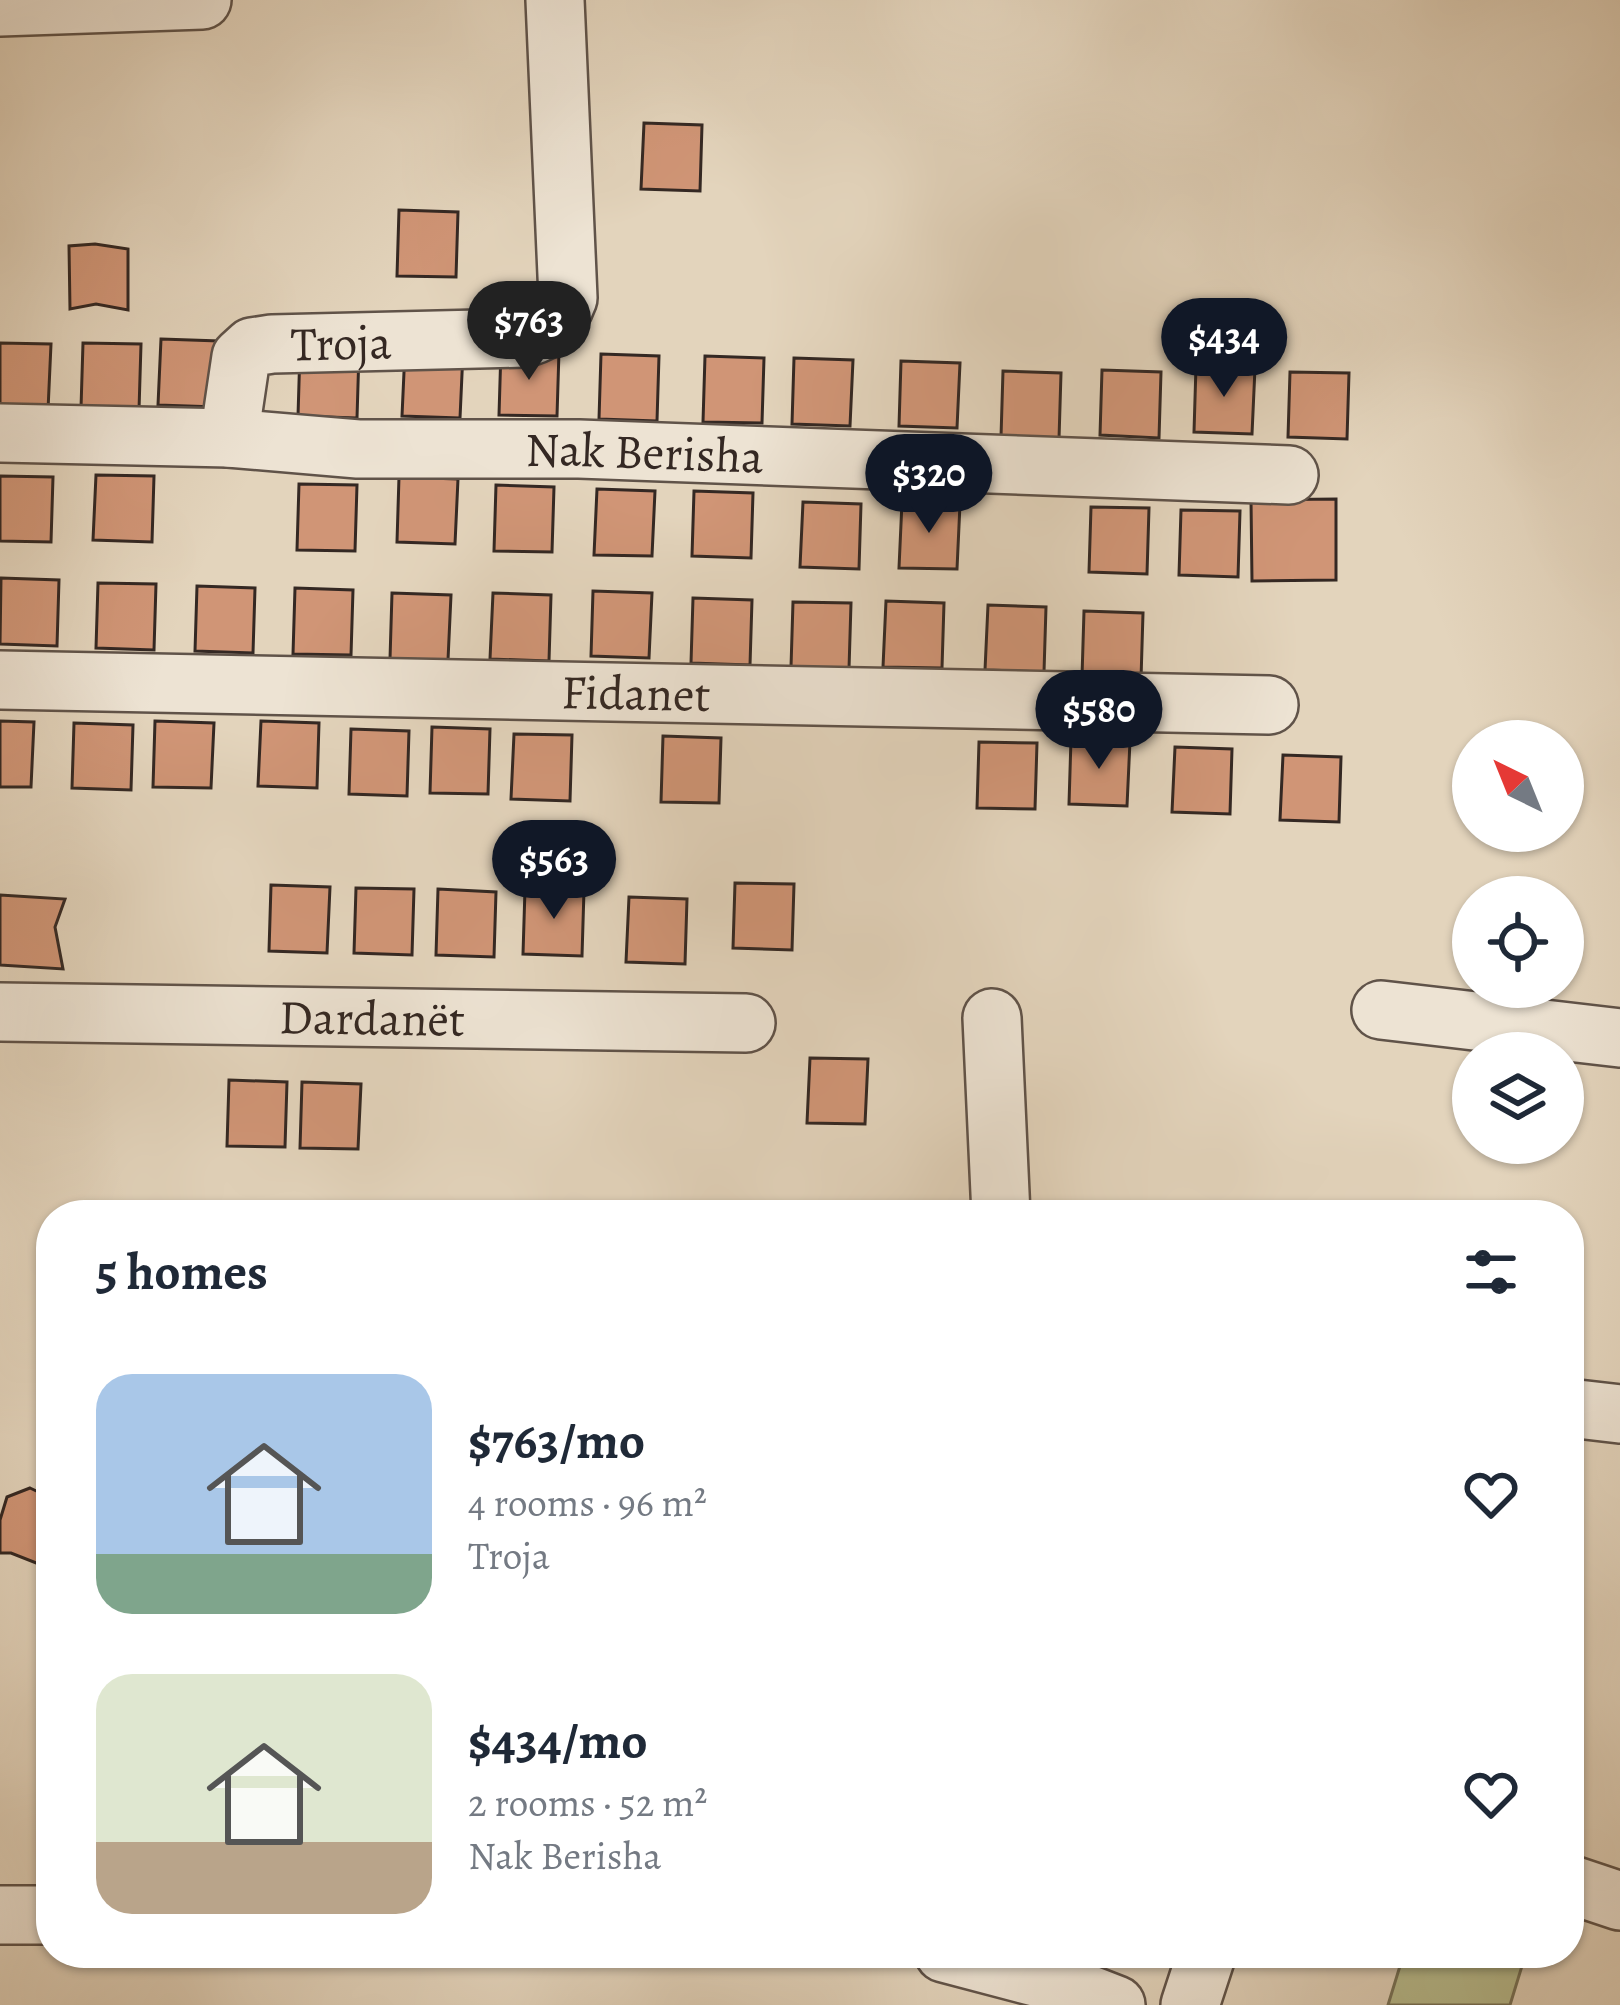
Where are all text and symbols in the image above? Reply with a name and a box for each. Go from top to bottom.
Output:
pin: $763 [458,281,600,383]
text: $763 [494,293,564,346]
pin: $434 [1153,298,1295,400]
street label: Troja [290,309,393,378]
text: $434 [1188,310,1260,363]
street label: Nak Berisha [525,417,765,490]
pin: $320 [858,434,1000,536]
text: $320 [892,446,966,499]
street label: Fidanet [561,659,711,728]
pin: $580 [1028,670,1170,772]
text: $580 [1062,682,1136,735]
north arrow [1452,720,1584,852]
map controls [1452,720,1584,1164]
pin: $563 [483,820,625,922]
text: $563 [519,832,589,885]
button: locate [1452,876,1584,1008]
street label: Dardanët [279,984,465,1053]
button: layers [1452,1032,1584,1164]
text: 5 homes [96,1237,268,1307]
icon: filters [1458,1239,1524,1305]
text: $763/mo [468,1406,645,1476]
icon: home [192,1422,336,1566]
icon: heart [1458,1461,1524,1527]
text: 4 rooms · 96 m² [468,1476,707,1529]
text: Troja [468,1529,550,1582]
text: $434/mo [468,1706,647,1776]
icon: home [192,1722,336,1866]
icon: heart [1458,1761,1524,1827]
text: 2 rooms · 52 m² [468,1776,707,1829]
text: Nak Berisha [468,1829,662,1882]

